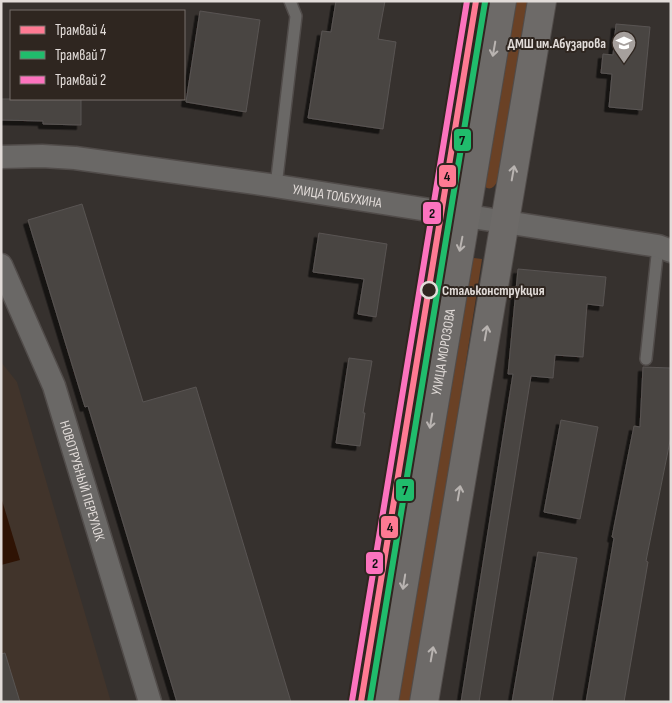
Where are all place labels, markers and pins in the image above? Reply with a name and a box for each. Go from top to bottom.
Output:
school or university icon: ДМШ им.Абузарова [611,30,637,64]
place label: ДМШ им.Абузарова [508,35,606,52]
marker: Стальконструкция [420,281,438,299]
place label: Стальконструкция [442,282,545,299]

